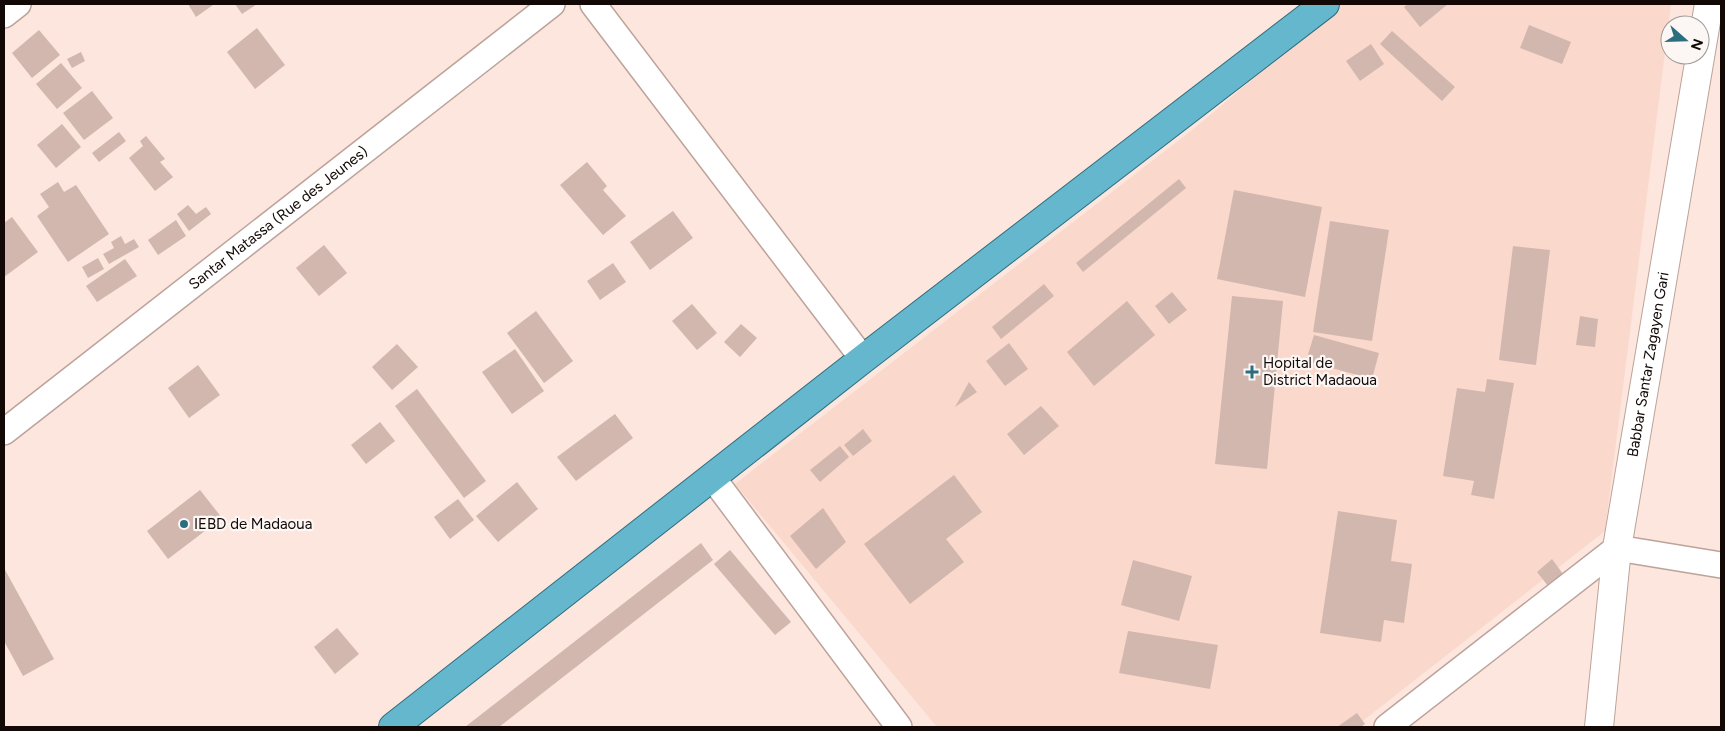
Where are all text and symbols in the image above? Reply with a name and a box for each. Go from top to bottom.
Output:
north arrow [1660,15,1710,65]
text: N [1687,36,1707,52]
street label: Santar Matassa (Rue des Jeunes) [185,142,371,293]
street label: Babbar Santar Zagayen Gari [1624,271,1673,458]
place label: Hopital de District Madaoua [1263,354,1377,389]
marker: Hopital de District Madaoua [1245,365,1259,379]
place label: IEBD de Madaoua [194,515,312,533]
marker: IEBD de Madaoua [178,518,190,530]

